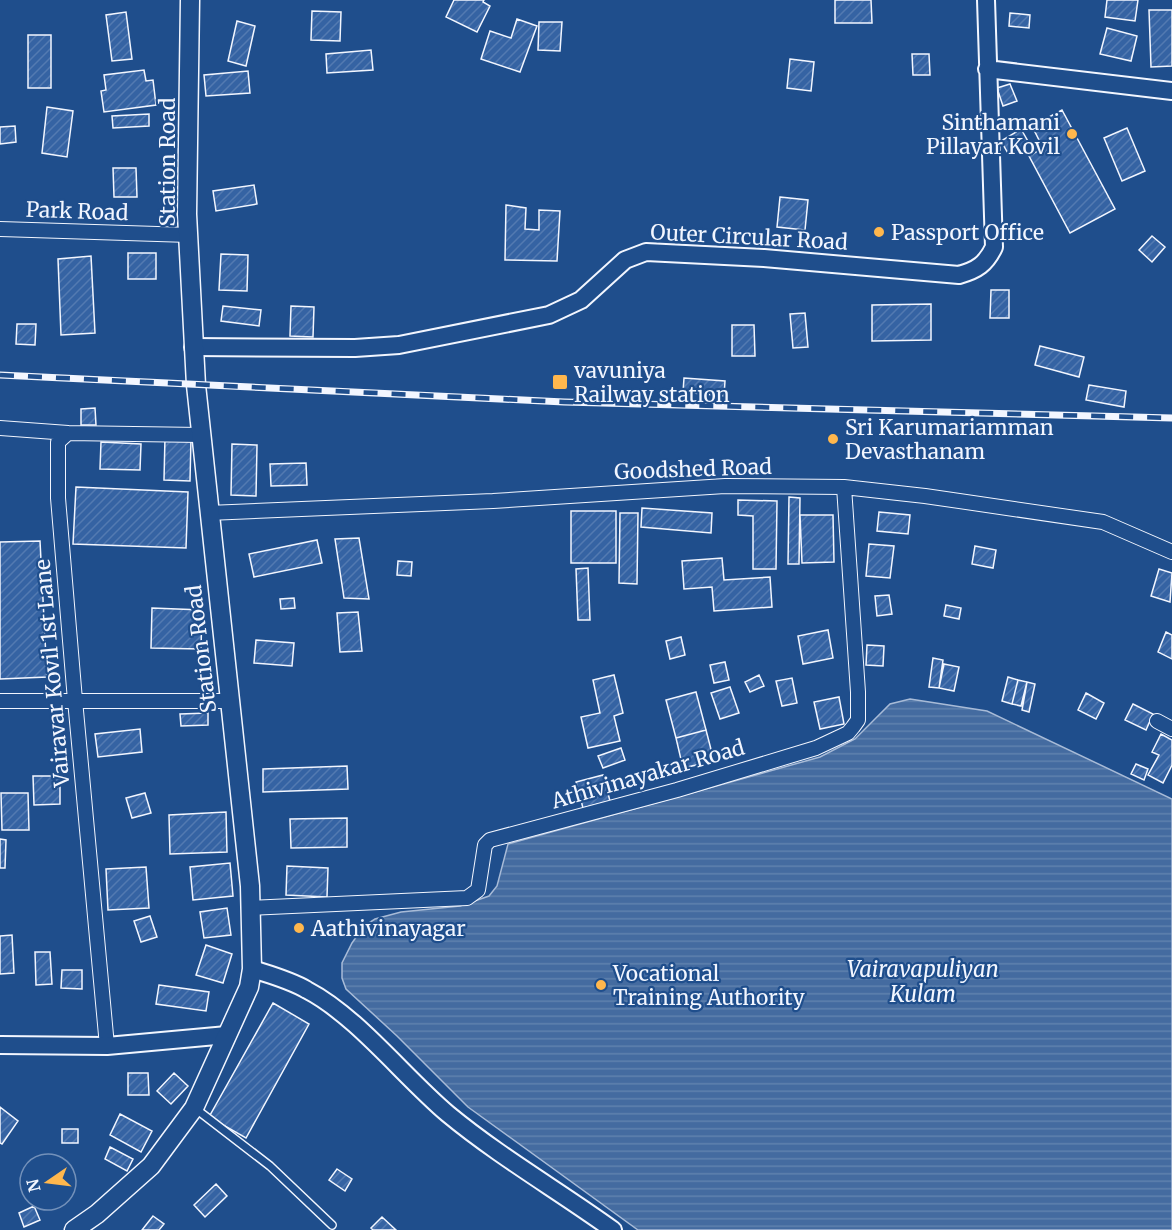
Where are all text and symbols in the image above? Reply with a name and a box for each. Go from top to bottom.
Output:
street label: Station Road [154,97,181,226]
place label: Sinthamani Pillayar Kovil [926,109,1060,160]
marker: Sinthamani Pillayar Kovil [1065,127,1079,141]
street label: Park Road [25,196,129,226]
street label: Outer Circular Road [650,218,849,256]
place label: Passport Office [891,219,1044,246]
marker: Passport Office [872,225,886,239]
place label: vavuniya Railway station [573,357,730,408]
marker: vavuniya Railway station [551,373,569,391]
place label: Sri Karumariamman Devasthanam [845,414,1054,465]
marker: Sri Karumariamman Devasthanam [826,432,840,446]
street label: Goodshed Road [614,453,773,485]
street label: Vairavar Kovil 1st Lane [29,558,75,789]
street label: Station Road [180,583,222,715]
street label: Athivinayakar Road [547,733,748,815]
place label: Aathivinayagar [310,915,466,942]
marker: Aathivinayagar [292,921,306,935]
water label: Vairavapuliyan Kulam [847,955,999,1008]
place label: Vocational Training Authority [612,960,806,1011]
marker: Vocational Training Authority [594,978,608,992]
north arrow [18,1152,78,1212]
text: N [22,1177,45,1194]

